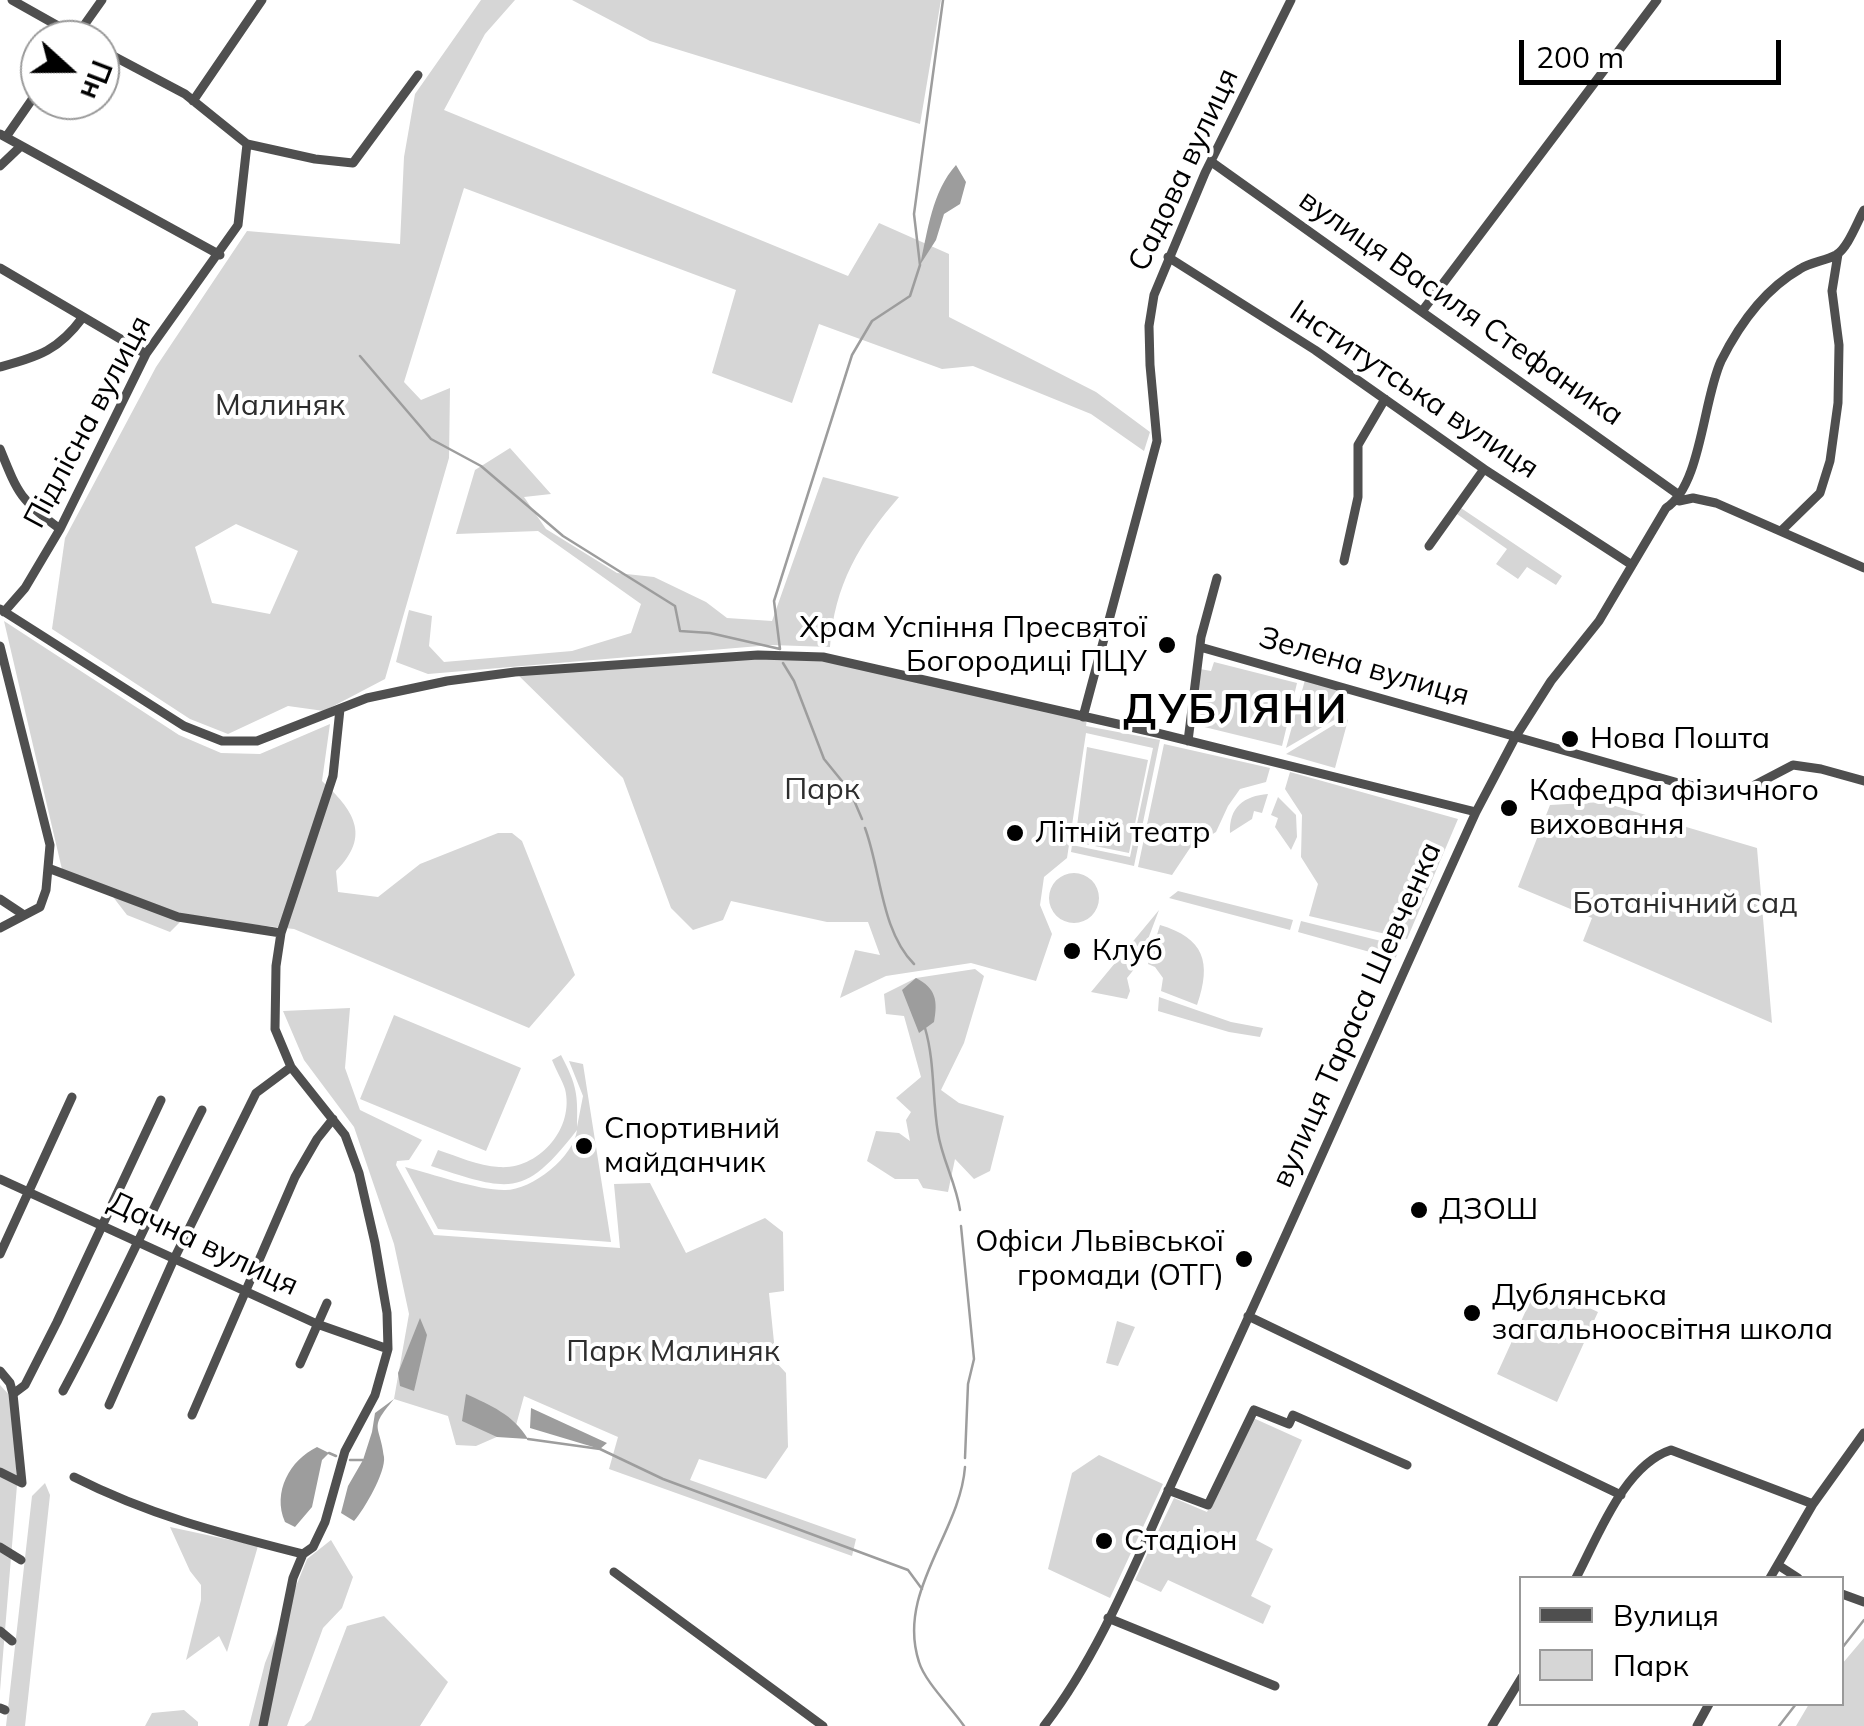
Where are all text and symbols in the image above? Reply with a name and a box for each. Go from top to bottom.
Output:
north arrow [20,20,120,120]
scale bar [1524,20,1786,82]
text: 200 m [1536,38,1624,76]
text: Пн [73,56,120,105]
street label: Садова вулиця [1121,63,1247,277]
street label: вулиця Василя Стефаника [1292,182,1630,434]
street label: Інститутська вулиця [1283,293,1545,487]
street label: Підлісна вулиця [17,310,159,534]
park label: Малиняк [215,388,345,424]
place label: Храм Успіння Пресвятої Богородиці ПЦУ [799,610,1147,680]
street label: Зелена вулиця [1255,620,1473,714]
marker: Храм Успіння Пресвятої Богородиці ПЦУ [1156,634,1178,656]
district label: ДУБЛЯНИ [1123,687,1349,735]
place label: Нова Пошта [1590,721,1770,757]
marker: Нова Пошта [1559,728,1581,750]
park label: Парк [784,772,860,808]
place label: Кафедра фізичного виховання [1529,773,1819,844]
marker: Кафедра фізичного виховання [1498,797,1520,819]
place label: Літній театр [1035,815,1210,851]
marker: Літній театр [1004,822,1026,844]
street label: вулиця Тараса Шевченка [1265,837,1449,1193]
park label: Ботанічний сад [1572,886,1798,922]
place label: Клуб [1092,933,1163,969]
marker: Клуб [1061,940,1083,962]
place label: Спортивний майданчик [604,1111,780,1182]
marker: Спортивний майданчик [573,1135,595,1157]
street label: Дачна вулиця [102,1184,304,1304]
place label: ДЗОШ [1439,1192,1538,1228]
marker: ДЗОШ [1408,1199,1430,1221]
place label: Офіси Львівської громади (ОТГ) [975,1224,1224,1294]
marker: Офіси Львівської громади (ОТГ) [1233,1248,1255,1270]
place label: Дублянська загальноосвітня школа [1492,1278,1833,1348]
marker: Дублянська загальноосвітня школа [1461,1302,1483,1324]
park label: Парк Малиняк [566,1334,780,1370]
place label: Стадіон [1124,1523,1238,1559]
marker: Стадіон [1093,1530,1115,1552]
legend [1519,1576,1844,1706]
text: Вулиця [1613,1596,1719,1634]
text: Парк [1613,1646,1689,1684]

